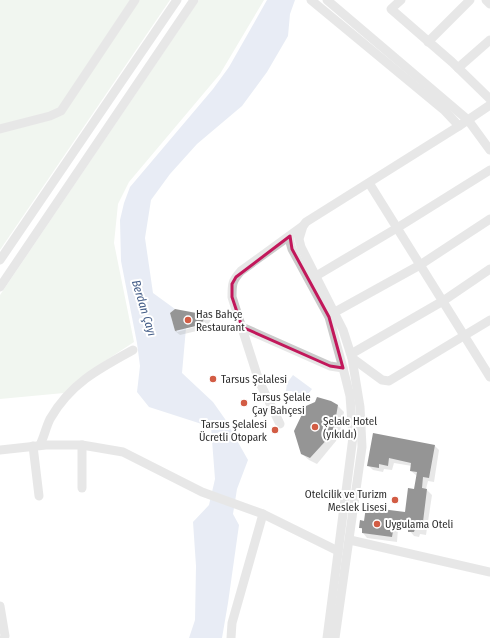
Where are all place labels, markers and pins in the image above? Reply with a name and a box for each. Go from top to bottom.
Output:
place label: Has Bahçe Restaurant [196,308,245,334]
marker: Has Bahçe Restaurant [183,315,193,325]
place label: Tarsus Şelalesi [221,373,287,386]
marker: Tarsus Şelalesi [208,374,218,384]
place label: Tarsus Şelale Çay Bahçesi [252,391,311,417]
marker: Tarsus Şelale Çay Bahçesi [239,398,249,408]
place label: Şelale Hotel (yıkıldı) [323,415,377,441]
place label: Tarsus Şelalesi Ücretli Otopark [199,418,268,444]
marker: Şelale Hotel (yıkıldı) [310,422,320,432]
marker: Tarsus Şelalesi Ücretli Otopark [270,425,280,435]
place label: Otelcilik ve Turizm Meslek Lisesi [305,488,387,514]
marker: Otelcilik ve Turizm Meslek Lisesi [390,495,400,505]
place label: Uygulama Oteli [385,518,454,531]
marker: Uygulama Oteli [372,519,382,529]

